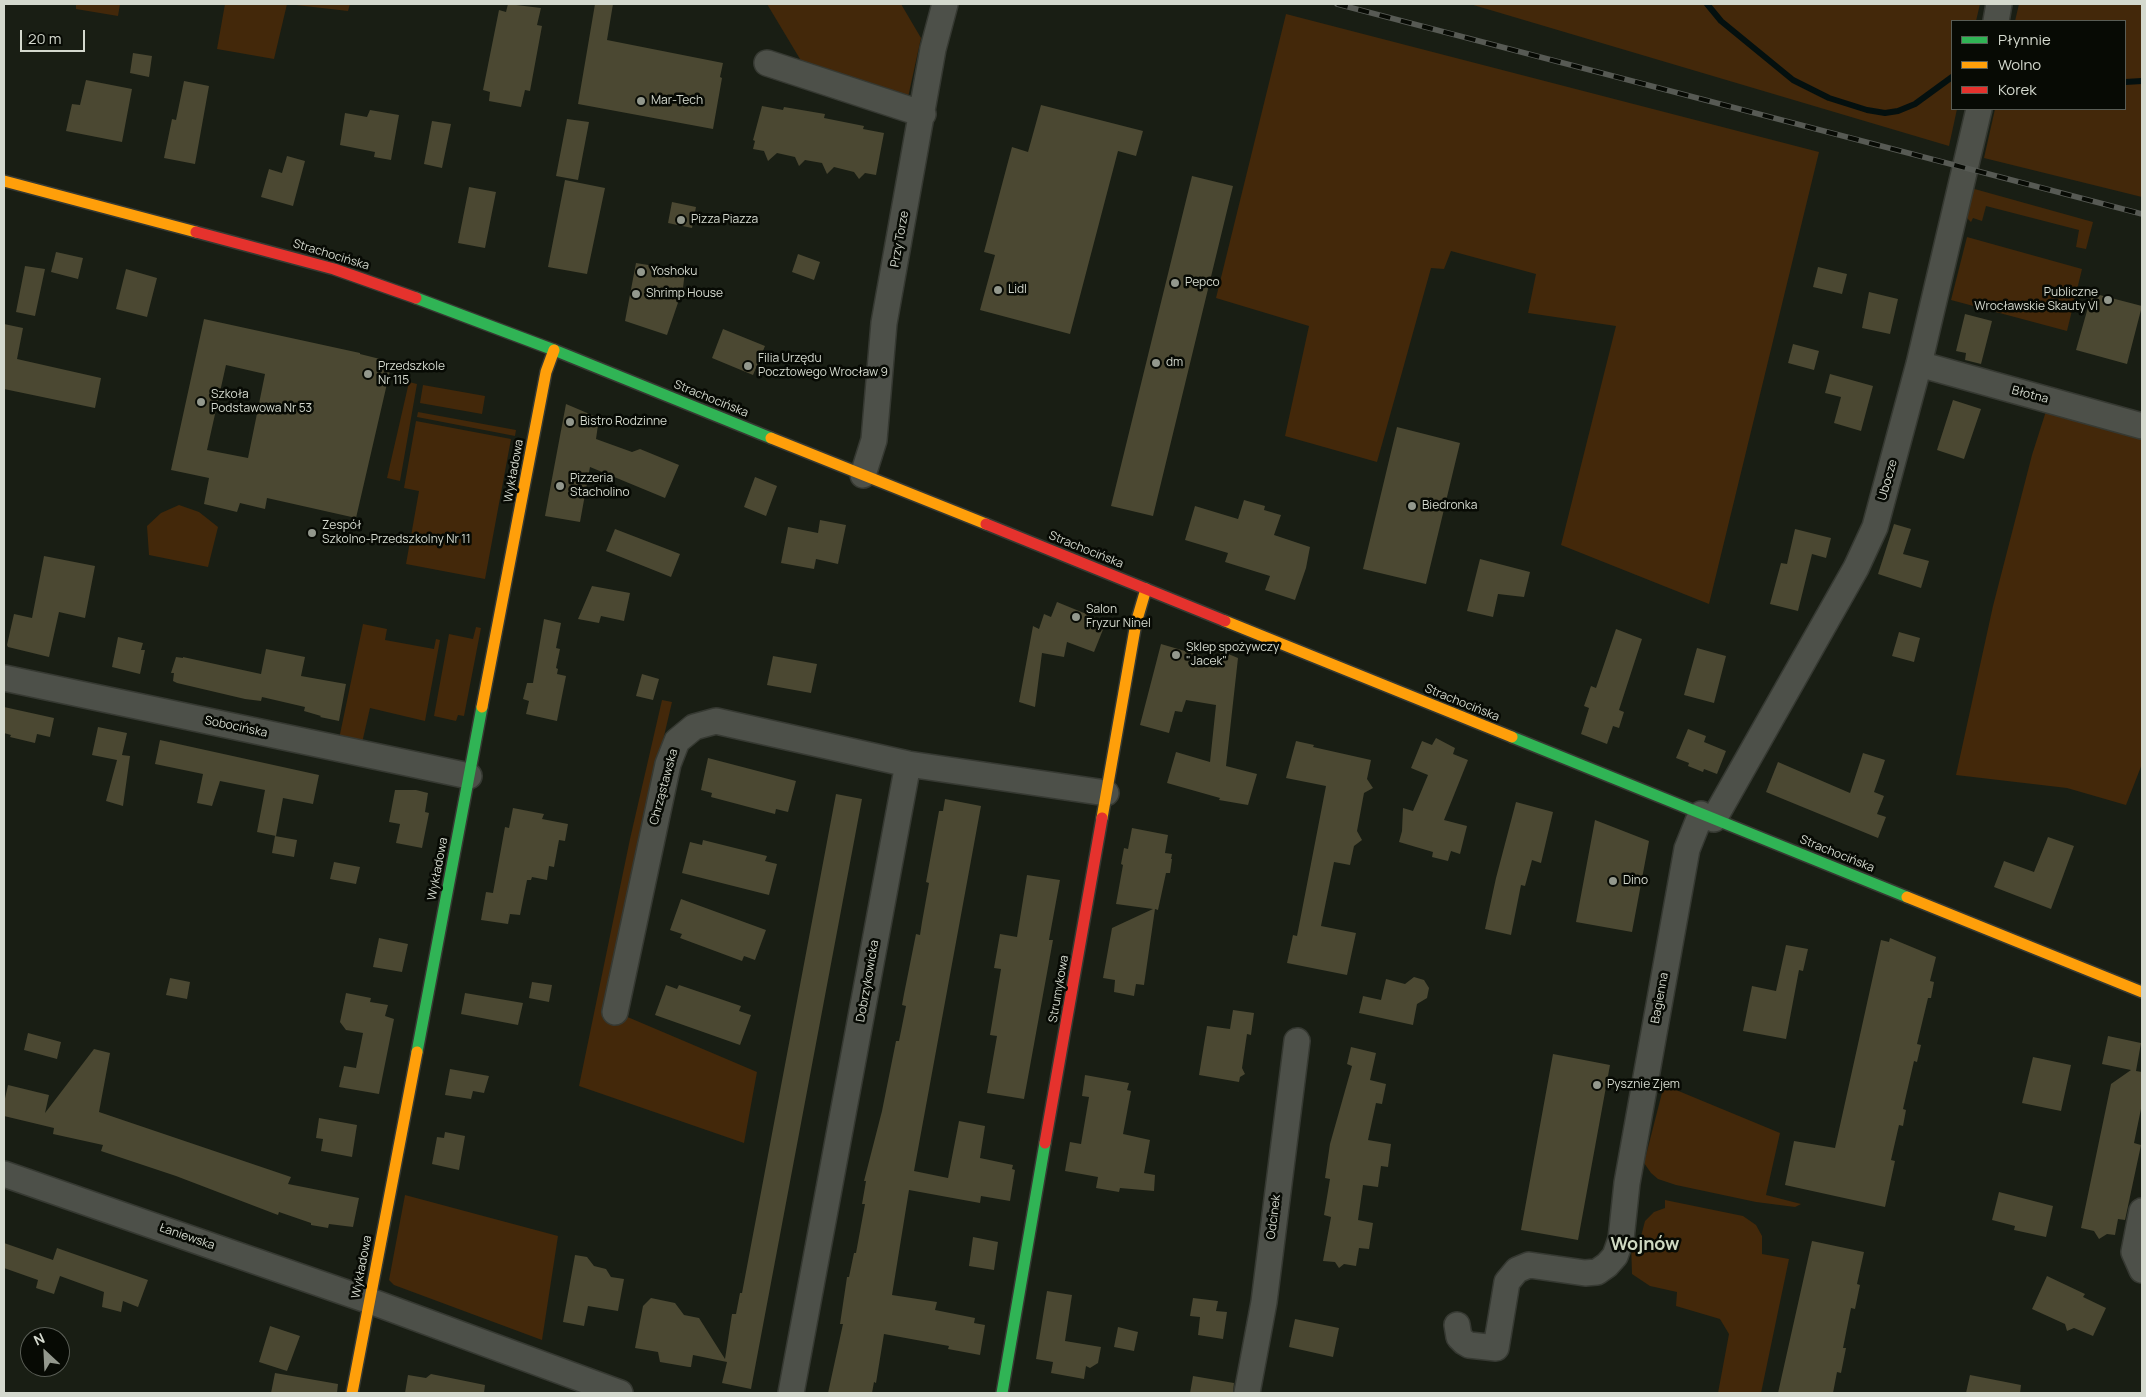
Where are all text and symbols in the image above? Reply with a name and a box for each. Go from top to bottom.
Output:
scale bar [22,20,88,52]
legend [1951,20,2126,110]
text: 20 m [28,28,61,49]
text: Płynnie [1998,29,2051,50]
text: Wolno [1998,54,2041,75]
text: Korek [1998,79,2037,100]
place label: Mar-Tech [651,94,703,108]
marker: Mar-Tech [635,95,647,107]
street label: Przy Torze [888,210,912,268]
place label: Pizza Piazza [691,213,758,227]
marker: Pizza Piazza [675,214,687,226]
street label: Strachocińska [291,237,371,273]
place label: Yoshoku [651,265,697,279]
marker: Yoshoku [635,266,647,278]
place label: Pepco [1185,276,1220,290]
marker: Pepco [1169,277,1181,289]
place label: Lidl [1008,283,1027,297]
marker: Lidl [992,284,1004,296]
place label: Publiczne Wrocławskie Skauty VI [1974,286,2098,314]
place label: Shrimp House [646,287,723,301]
marker: Shrimp House [630,288,642,300]
marker: Publiczne Wrocławskie Skauty VI [2102,294,2114,306]
place label: Filia Urzędu Pocztowego Wrocław 9 [758,352,888,380]
place label: dm [1166,356,1183,370]
marker: dm [1150,357,1162,369]
place label: Przedszkole Nr 115 [378,360,445,388]
marker: Filia Urzędu Pocztowego Wrocław 9 [742,360,754,372]
marker: Przedszkole Nr 115 [362,368,374,380]
street label: Strachocińska [672,378,750,420]
street label: Błotna [2010,383,2050,407]
place label: Szkoła Podstawowa Nr 53 [211,388,312,416]
marker: Szkoła Podstawowa Nr 53 [195,396,207,408]
place label: Bistro Rodzinne [580,415,667,429]
marker: Bistro Rodzinne [564,416,576,428]
street label: Wykładowa [501,438,527,504]
street label: Ubocze [1875,458,1901,502]
place label: Pizzeria Stacholino [570,472,630,500]
marker: Pizzeria Stacholino [554,480,566,492]
place label: Biedronka [1422,499,1477,513]
marker: Biedronka [1406,500,1418,512]
place label: Zespół Szkolno-Przedszkolny Nr 11 [322,519,471,547]
marker: Zespół Szkolno-Przedszkolny Nr 11 [306,527,318,539]
street label: Strachocińska [1047,529,1125,571]
place label: Salon Fryzur Ninel [1086,603,1151,631]
marker: Salon Fryzur Ninel [1070,611,1082,623]
place label: Sklep spożywczy "Jacek" [1186,641,1279,669]
marker: Sklep spożywczy "Jacek" [1170,649,1182,661]
street label: Strachocińska [1423,682,1501,724]
street label: Sobocińska [203,713,269,741]
street label: Chrząstawska [647,747,681,827]
street label: Strachocińska [1798,833,1876,875]
street label: Wykładowa [425,836,451,902]
place label: Dino [1623,874,1648,888]
marker: Dino [1607,875,1619,887]
street label: Dobrzykowicka [854,939,882,1023]
street label: Strumykowa [1046,954,1072,1024]
street label: Bagienna [1648,971,1672,1025]
place label: Pysznie Zjem [1607,1078,1680,1092]
marker: Pysznie Zjem [1591,1079,1603,1091]
street label: Odcinek [1264,1194,1284,1240]
street label: Łaniewska [157,1221,217,1253]
street label: Wykładowa [349,1234,375,1300]
district label: Wojnów [1610,1234,1680,1256]
north arrow [20,1327,70,1377]
text: N [30,1328,47,1350]

